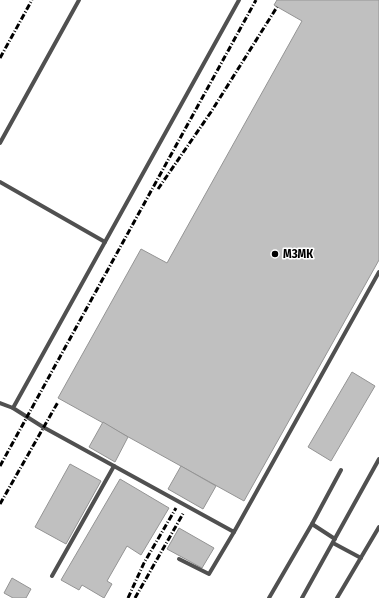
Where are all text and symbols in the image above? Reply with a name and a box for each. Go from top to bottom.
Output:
place label: МЗМК [283,247,313,261]
marker: МЗМК [270,249,280,259]

